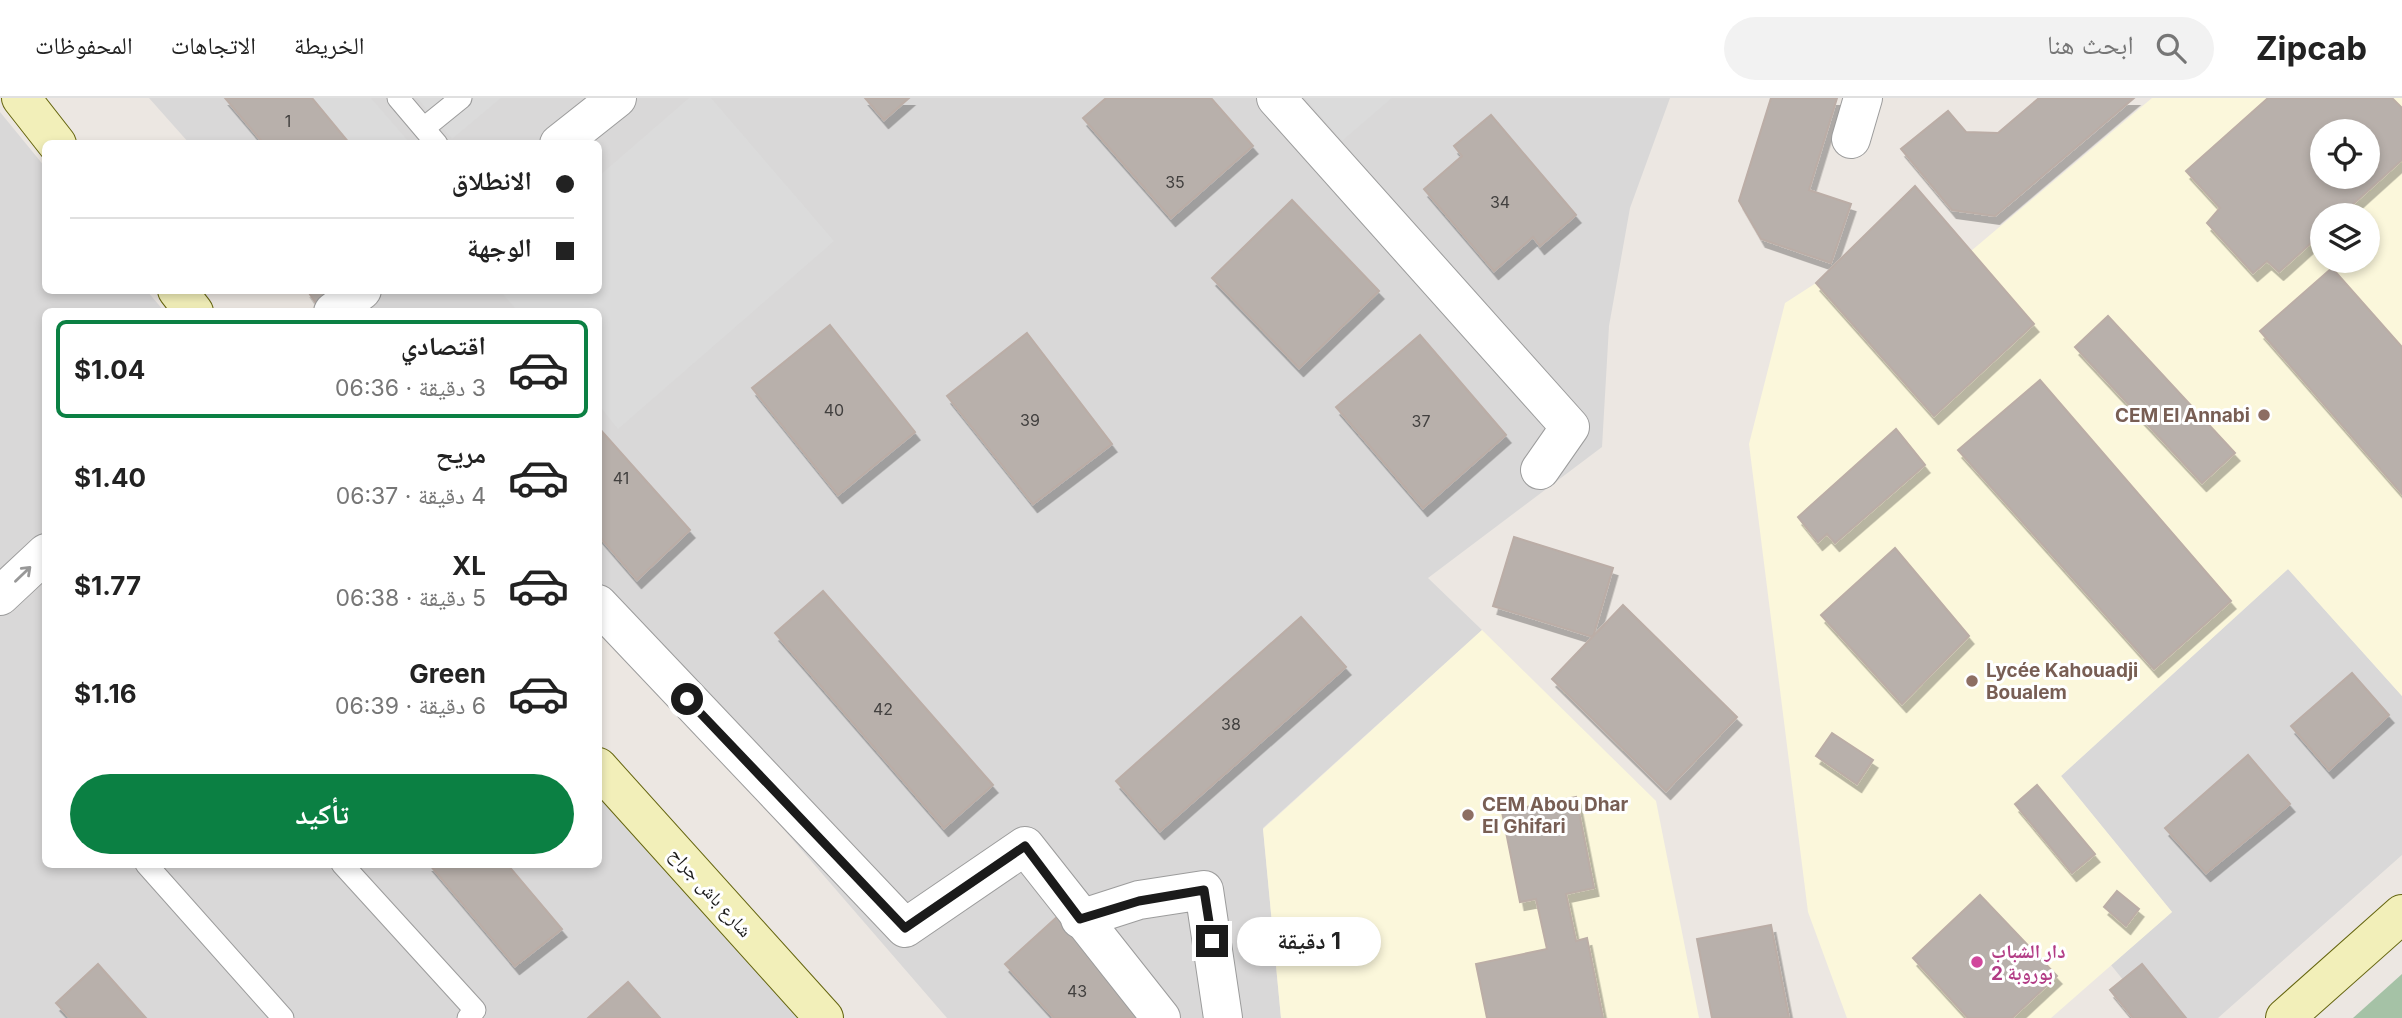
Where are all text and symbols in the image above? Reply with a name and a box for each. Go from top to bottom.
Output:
search box [1724,17,2214,80]
text: Zipcab [2256,28,2367,68]
text: ابحث هنا [2047,29,2134,60]
icon: search [2152,29,2190,67]
text: المحفوظات [35,31,133,60]
text: الاتجاهات [171,31,256,60]
text: الخريطة [294,31,365,60]
house number: 1 [285,111,291,131]
map controls [2310,119,2380,273]
button: locate [2310,119,2380,189]
text: الانطلاق [452,165,532,196]
house number: 35 [1165,172,1185,192]
house number: 34 [1490,192,1510,212]
button: layers [2310,203,2380,273]
text: الوجهة [467,232,532,263]
text: اقتصادي [401,330,486,361]
icon: car [507,338,570,401]
text: $1.04 [74,354,145,385]
text: 3 دقيقة · 06:36 [335,374,486,402]
house number: 40 [824,400,844,420]
place label: CEM El Annabi [2115,404,2250,427]
marker: CEM El Annabi [2256,407,2272,423]
house number: 39 [1020,410,1040,430]
house number: 37 [1412,411,1430,431]
text: مريح [436,438,486,469]
icon: car [507,446,570,509]
text: $1.40 [74,462,146,493]
house number: 41 [613,468,629,488]
text: 4 دقيقة · 06:37 [336,482,486,510]
text: XL [452,550,486,581]
icon: car [507,554,570,617]
one-way arrow [14,566,31,583]
text: $1.77 [74,570,141,601]
text: 5 دقيقة · 06:38 [335,584,486,612]
text: Green [409,658,486,689]
place label: Lycée Kahouadji Boualem [1986,659,2138,704]
icon: car [507,662,570,725]
marker: Lycée Kahouadji Boualem [1964,673,1980,689]
text: $1.16 [74,678,137,709]
route start [671,683,703,715]
text: 6 دقيقة · 06:39 [335,692,486,720]
house number: 42 [873,699,893,719]
house number: 38 [1221,714,1241,734]
button: تأكيد [70,774,574,854]
place label: CEM Abou Dhar El Ghifari [1482,793,1629,838]
marker: CEM Abou Dhar El Ghifari [1460,807,1476,823]
street label: شارع باش جراح [664,843,757,942]
callout: 1 دقيقة [1236,916,1380,966]
route end [1196,925,1228,957]
text: 1 دقيقة [1277,927,1341,955]
place label: دار الشباب بوروبة 2 [1991,940,2065,985]
marker: دار الشباب بوروبة 2 [1969,954,1985,970]
house number: 43 [1067,981,1087,1001]

